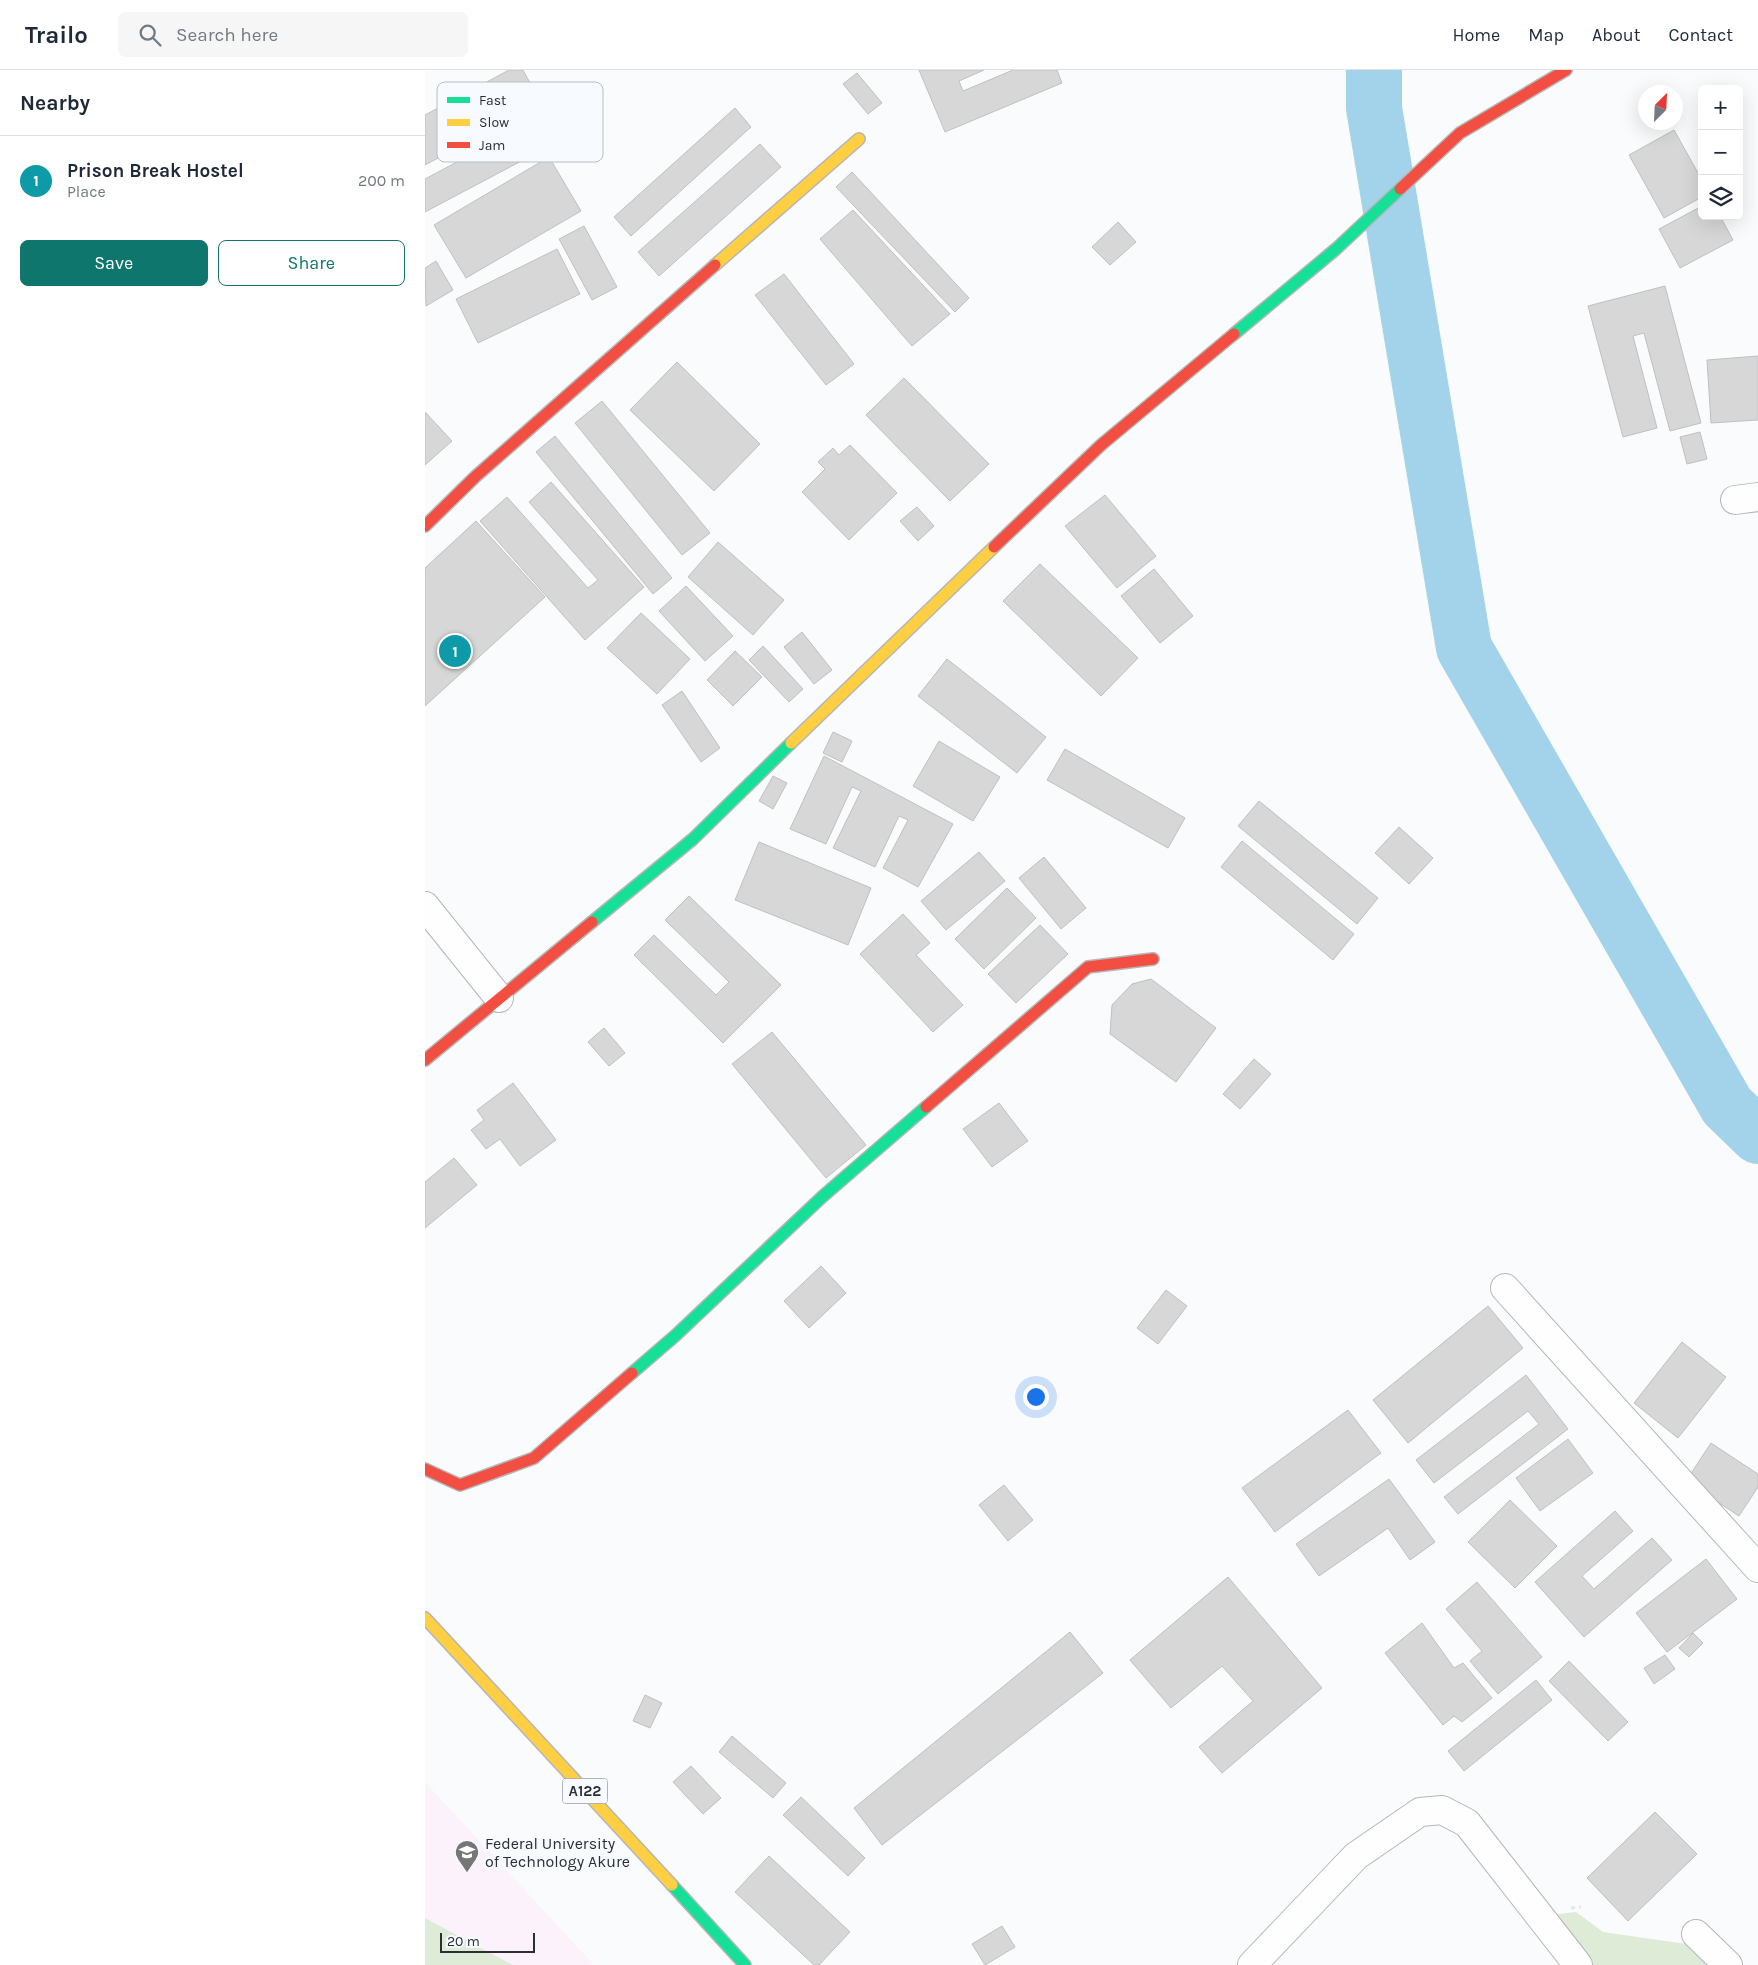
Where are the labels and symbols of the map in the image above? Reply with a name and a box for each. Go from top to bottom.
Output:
legend [437,82,603,162]
north arrow [1638,85,1683,130]
text: Fast [479,92,506,109]
text: Slow [479,114,509,131]
text: Jam [479,137,505,154]
pin: 1 [439,632,471,670]
your location [1023,1384,1049,1410]
road number: A122 [563,1778,607,1804]
place label: Federal University of Technology Akure [485,1834,630,1871]
school or university icon: Federal University of Technology Akure [454,1839,480,1873]
scale bar [440,1930,535,1953]

